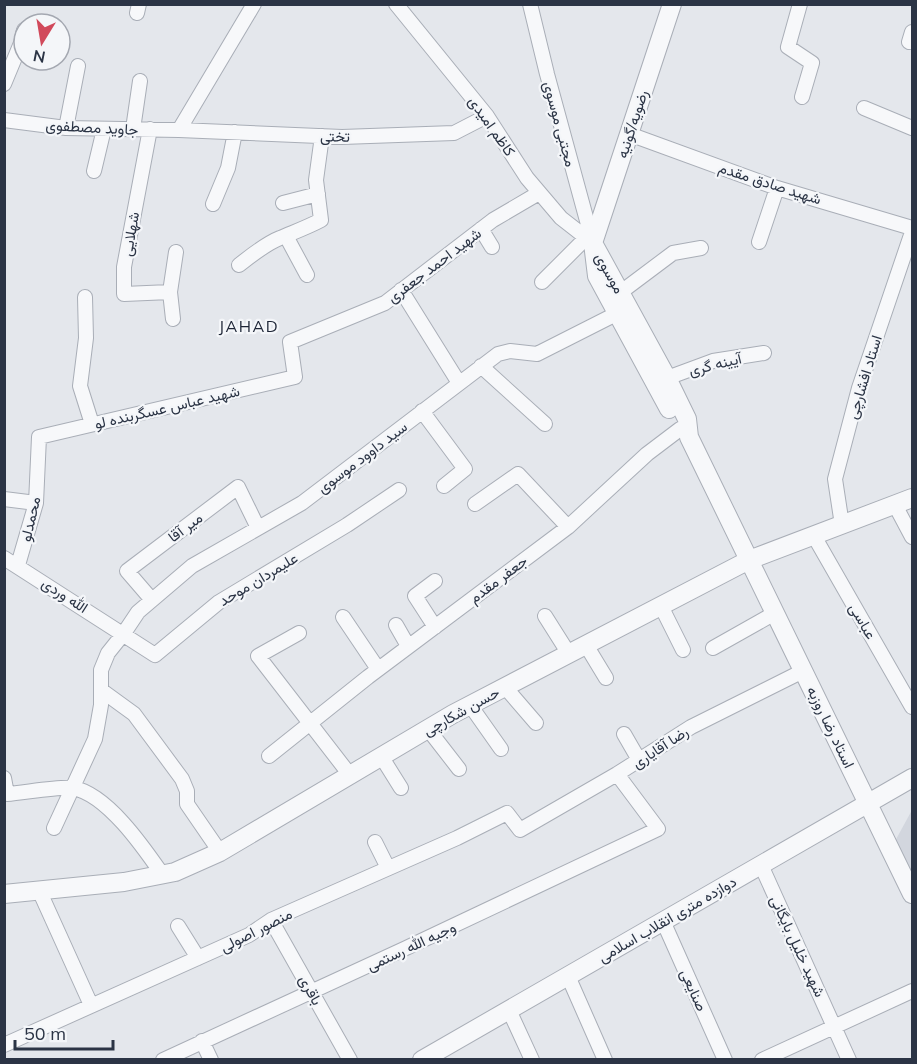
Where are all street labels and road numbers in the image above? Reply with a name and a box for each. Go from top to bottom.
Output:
street label: مجتبی موسوی [539,79,581,169]
street label: رضویه/گونیه [612,87,652,161]
street label: کاظم امیدی [464,92,520,161]
street label: جاوید مصطفوی [45,115,139,140]
street label: تختی [320,126,351,147]
street label: شهید صادق مقدم [716,157,824,210]
street label: شهلایی [117,210,144,258]
street label: شهید احمد جعفری [383,223,486,307]
street label: موسوی [590,249,629,297]
street label: استاد افشارچی [842,333,887,422]
street label: آیینه گری [687,348,745,381]
street label: شهید عباس عسگربنده لو [93,381,242,434]
street label: سید داوود موسوی [313,417,412,498]
street label: محمدلو [16,495,44,543]
street label: میر آقا [164,508,206,546]
street label: علیمردان موحد [215,548,301,610]
street label: جعفر مقدم [465,551,532,608]
street label: الله وردی [38,573,92,618]
street label: عباسی [844,600,881,643]
street label: حسن شکارچی [419,682,503,741]
street label: استاد رضا روزبه [803,683,859,771]
street label: رضا آقایاری [628,722,692,773]
street label: دوازده متری انقلاب اسلامی [594,872,740,967]
street label: شهید خلیل بایگانی [765,892,830,1000]
street label: منصور اصولی [217,904,296,957]
street label: وجیه الله رستمی [363,917,459,976]
street label: صنایعی [675,966,712,1015]
street label: باقری [294,972,327,1009]

